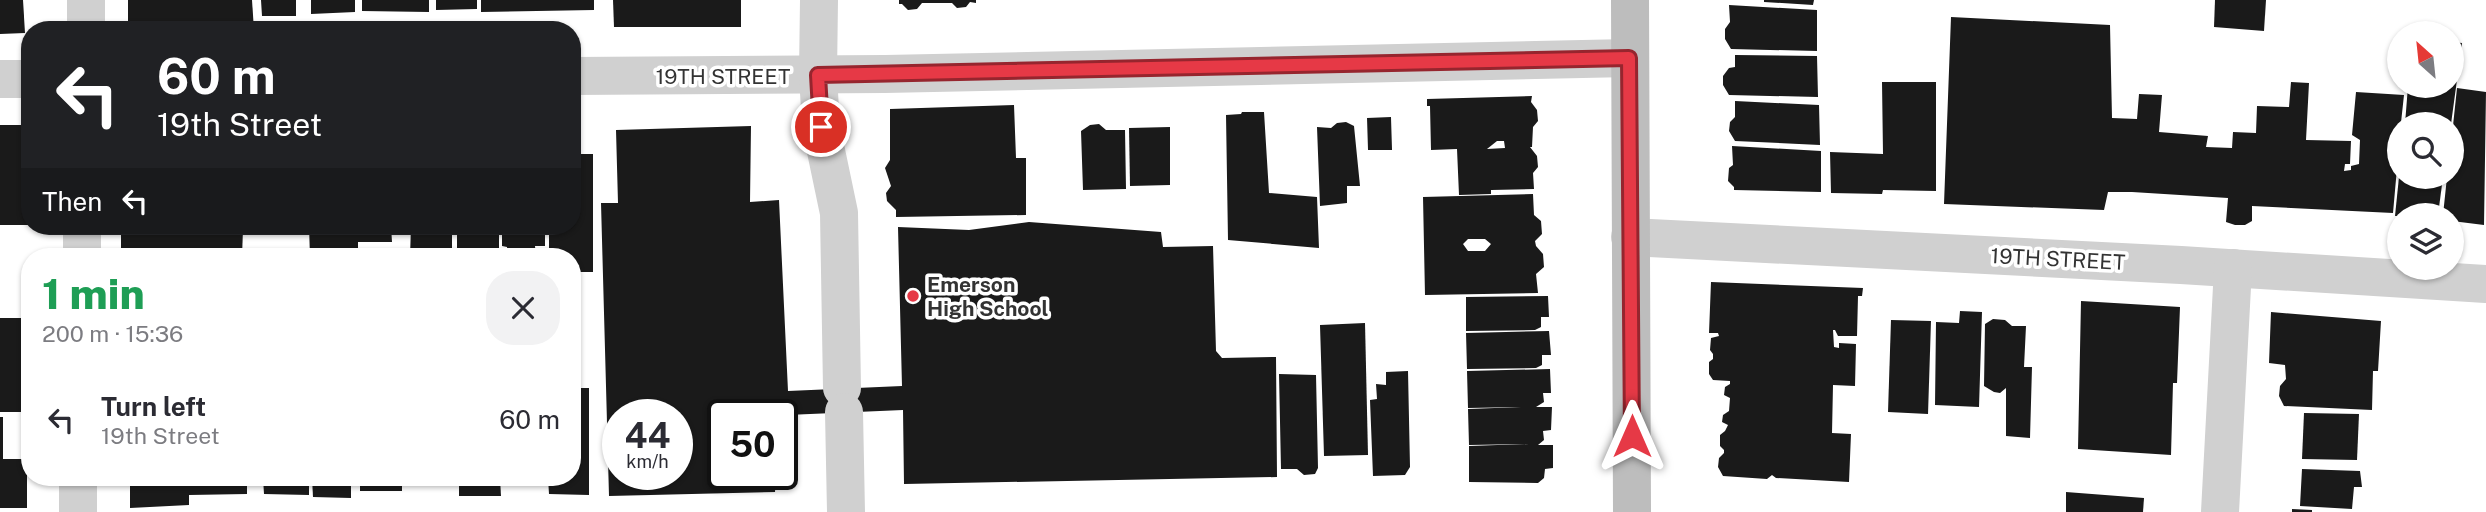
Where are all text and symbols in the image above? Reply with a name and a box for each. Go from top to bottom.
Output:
north arrow [2387,21,2464,98]
map controls [2387,21,2464,280]
text: 60 m [157,47,276,105]
icon: left [42,49,133,140]
street label: 19TH STREET [656,64,790,89]
pin [791,97,851,157]
text: 19th Street [157,106,322,143]
icon: arrive [802,108,840,146]
button: search [2387,112,2464,189]
icon: left [116,182,154,220]
text: Then [42,186,102,217]
button: layers [2387,203,2464,280]
street label: 19TH STREET [1990,243,2126,275]
text: 1 min [42,269,145,318]
button: close [486,271,560,345]
place label: Emerson High School [927,272,1049,321]
marker: Emerson High School [905,288,921,304]
text: 200 m · 15:36 [42,320,183,347]
text: Turn left [101,391,206,422]
speed limit sign: 50 [707,399,798,490]
position arrow [1595,399,1669,473]
icon: left [42,401,80,439]
text: 60 m [499,404,560,435]
text: 44 [625,415,670,456]
text: 19th Street [101,422,220,449]
text: km/h [626,451,669,472]

